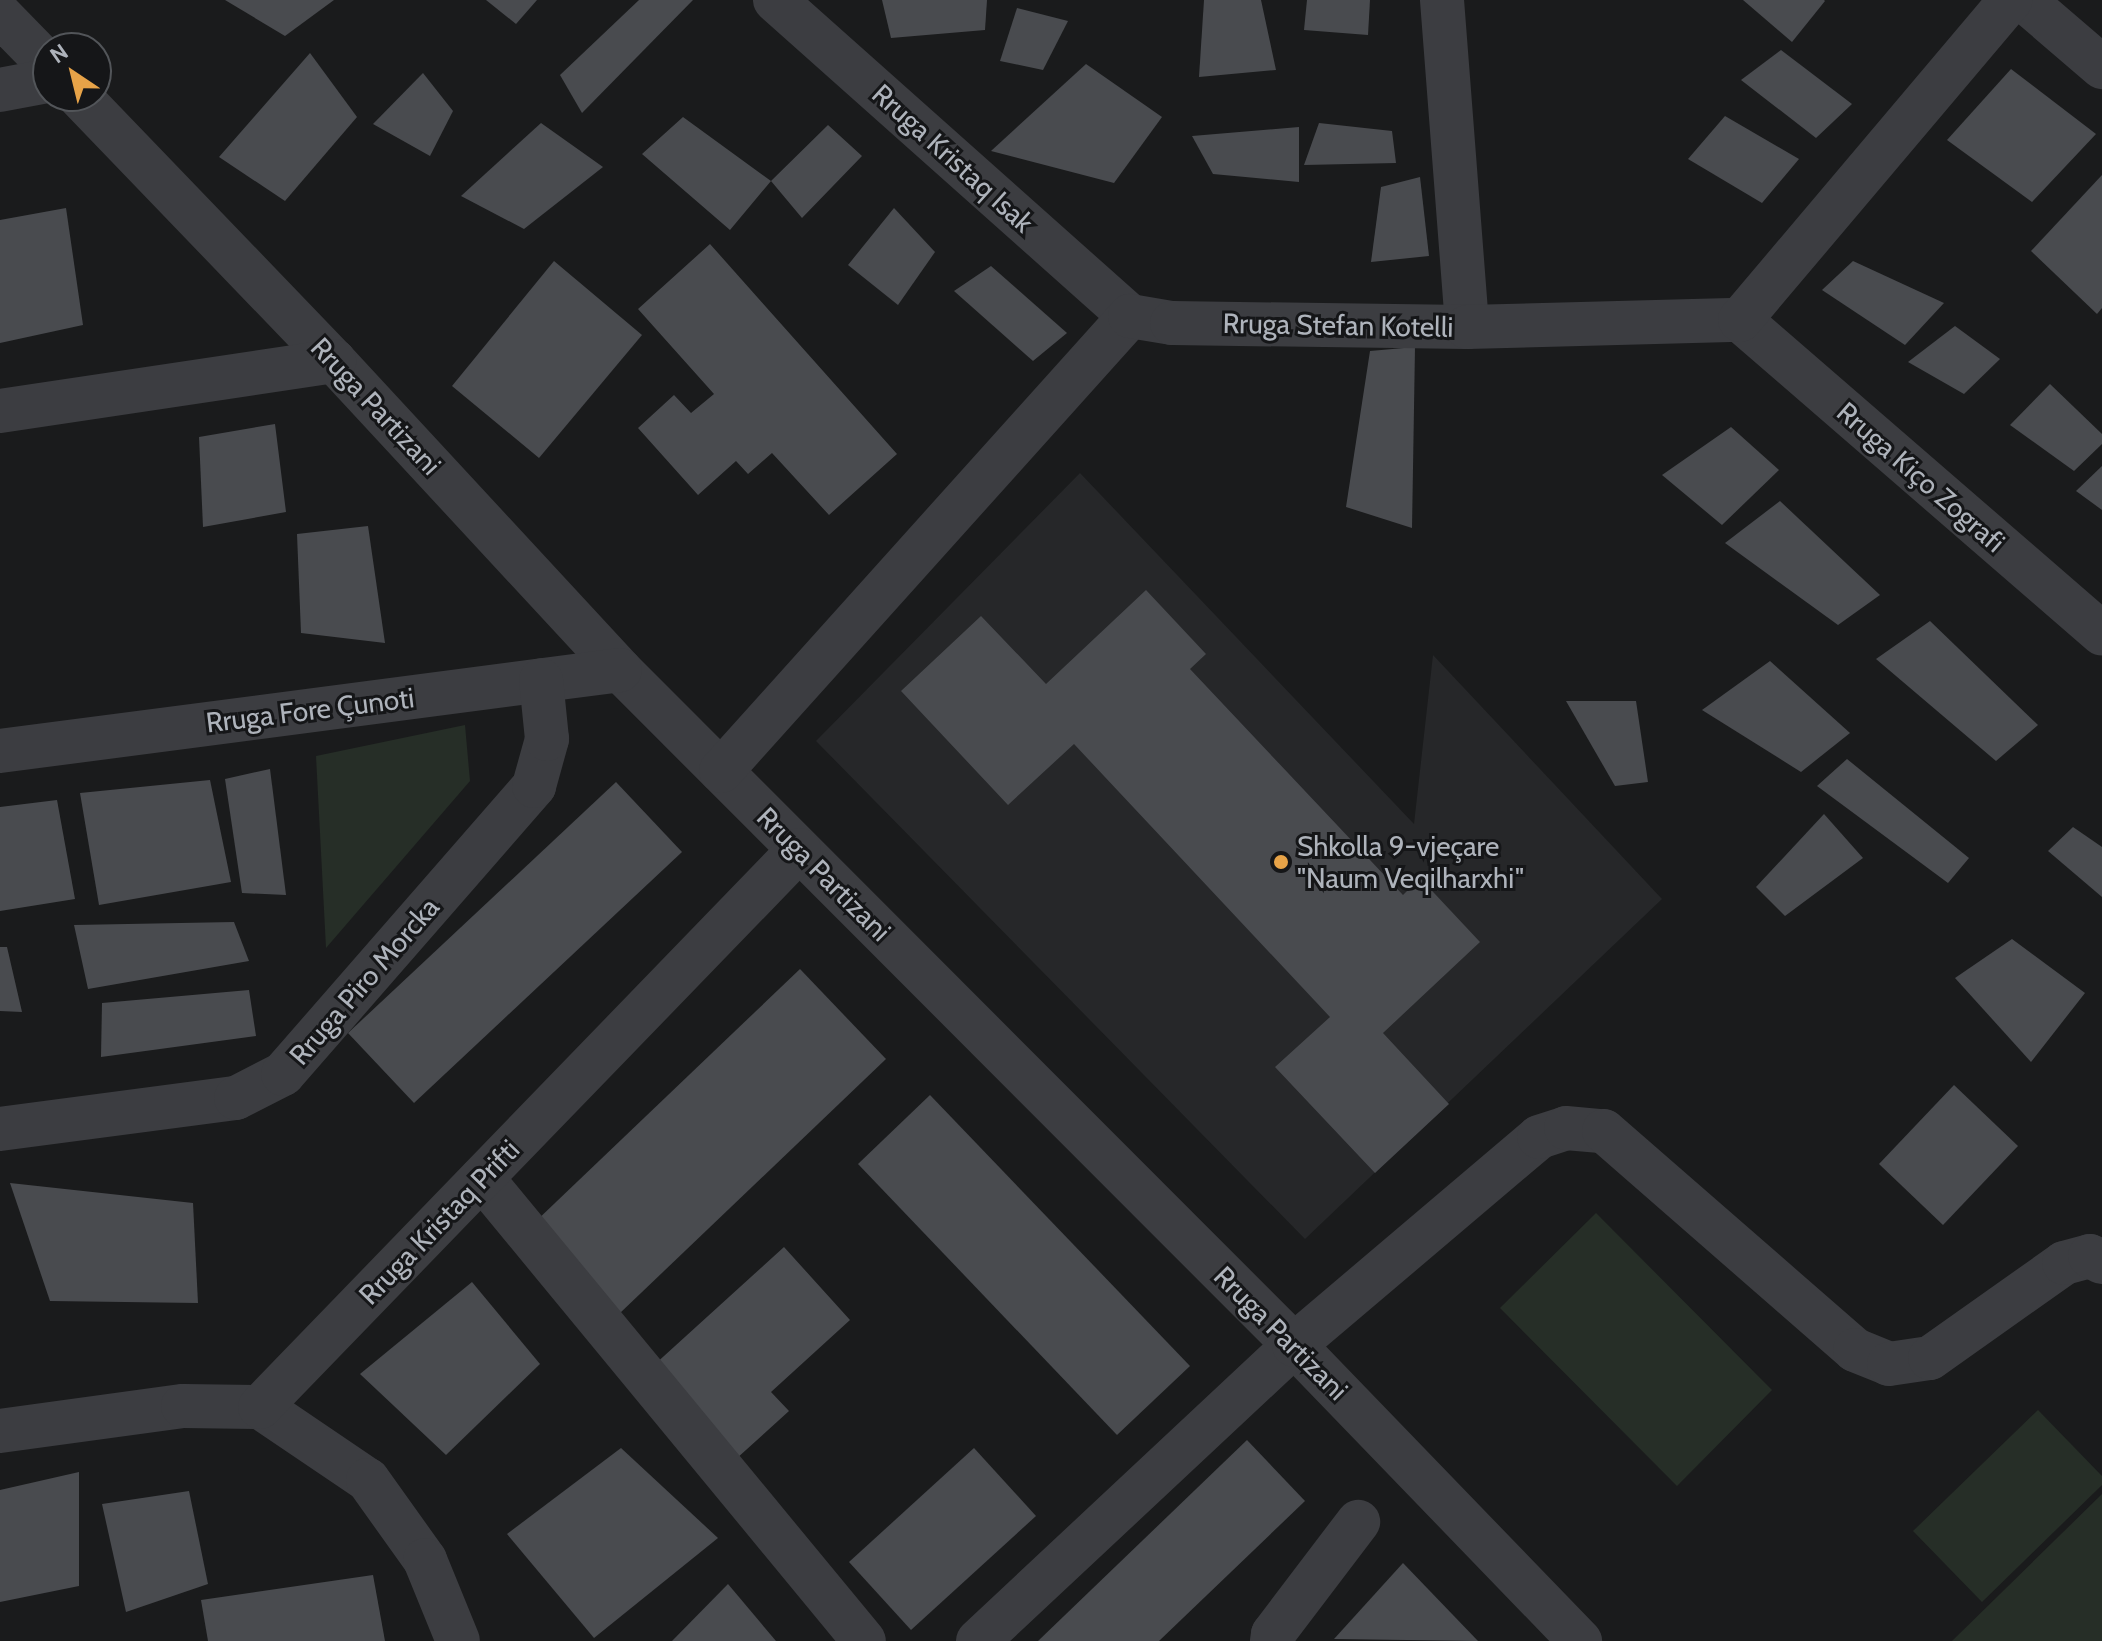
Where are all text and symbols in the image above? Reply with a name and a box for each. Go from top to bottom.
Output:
north arrow [32,32,112,112]
text: N [45,38,73,69]
street label: Rruga Kristaq Isak [865,77,1041,239]
street label: Rruga Stefan Kotelli [1222,306,1454,344]
street label: Rruga Partizani [304,330,448,482]
street label: Rruga Kiço Zografi [1830,395,2012,559]
street label: Rruga Fore Çunoti [204,681,416,739]
street label: Rruga Partizani [750,800,898,948]
place label: Shkolla 9-vjeçare "Naum Veqilharxhi" [1297,829,1524,895]
marker: Shkolla 9-vjeçare "Naum Veqilharxhi" [1272,853,1290,871]
street label: Rruga Piro Morcka [282,890,446,1072]
street label: Rruga Kristaq Prifti [352,1133,526,1311]
street label: Rruga Partizani [1207,1259,1355,1407]

